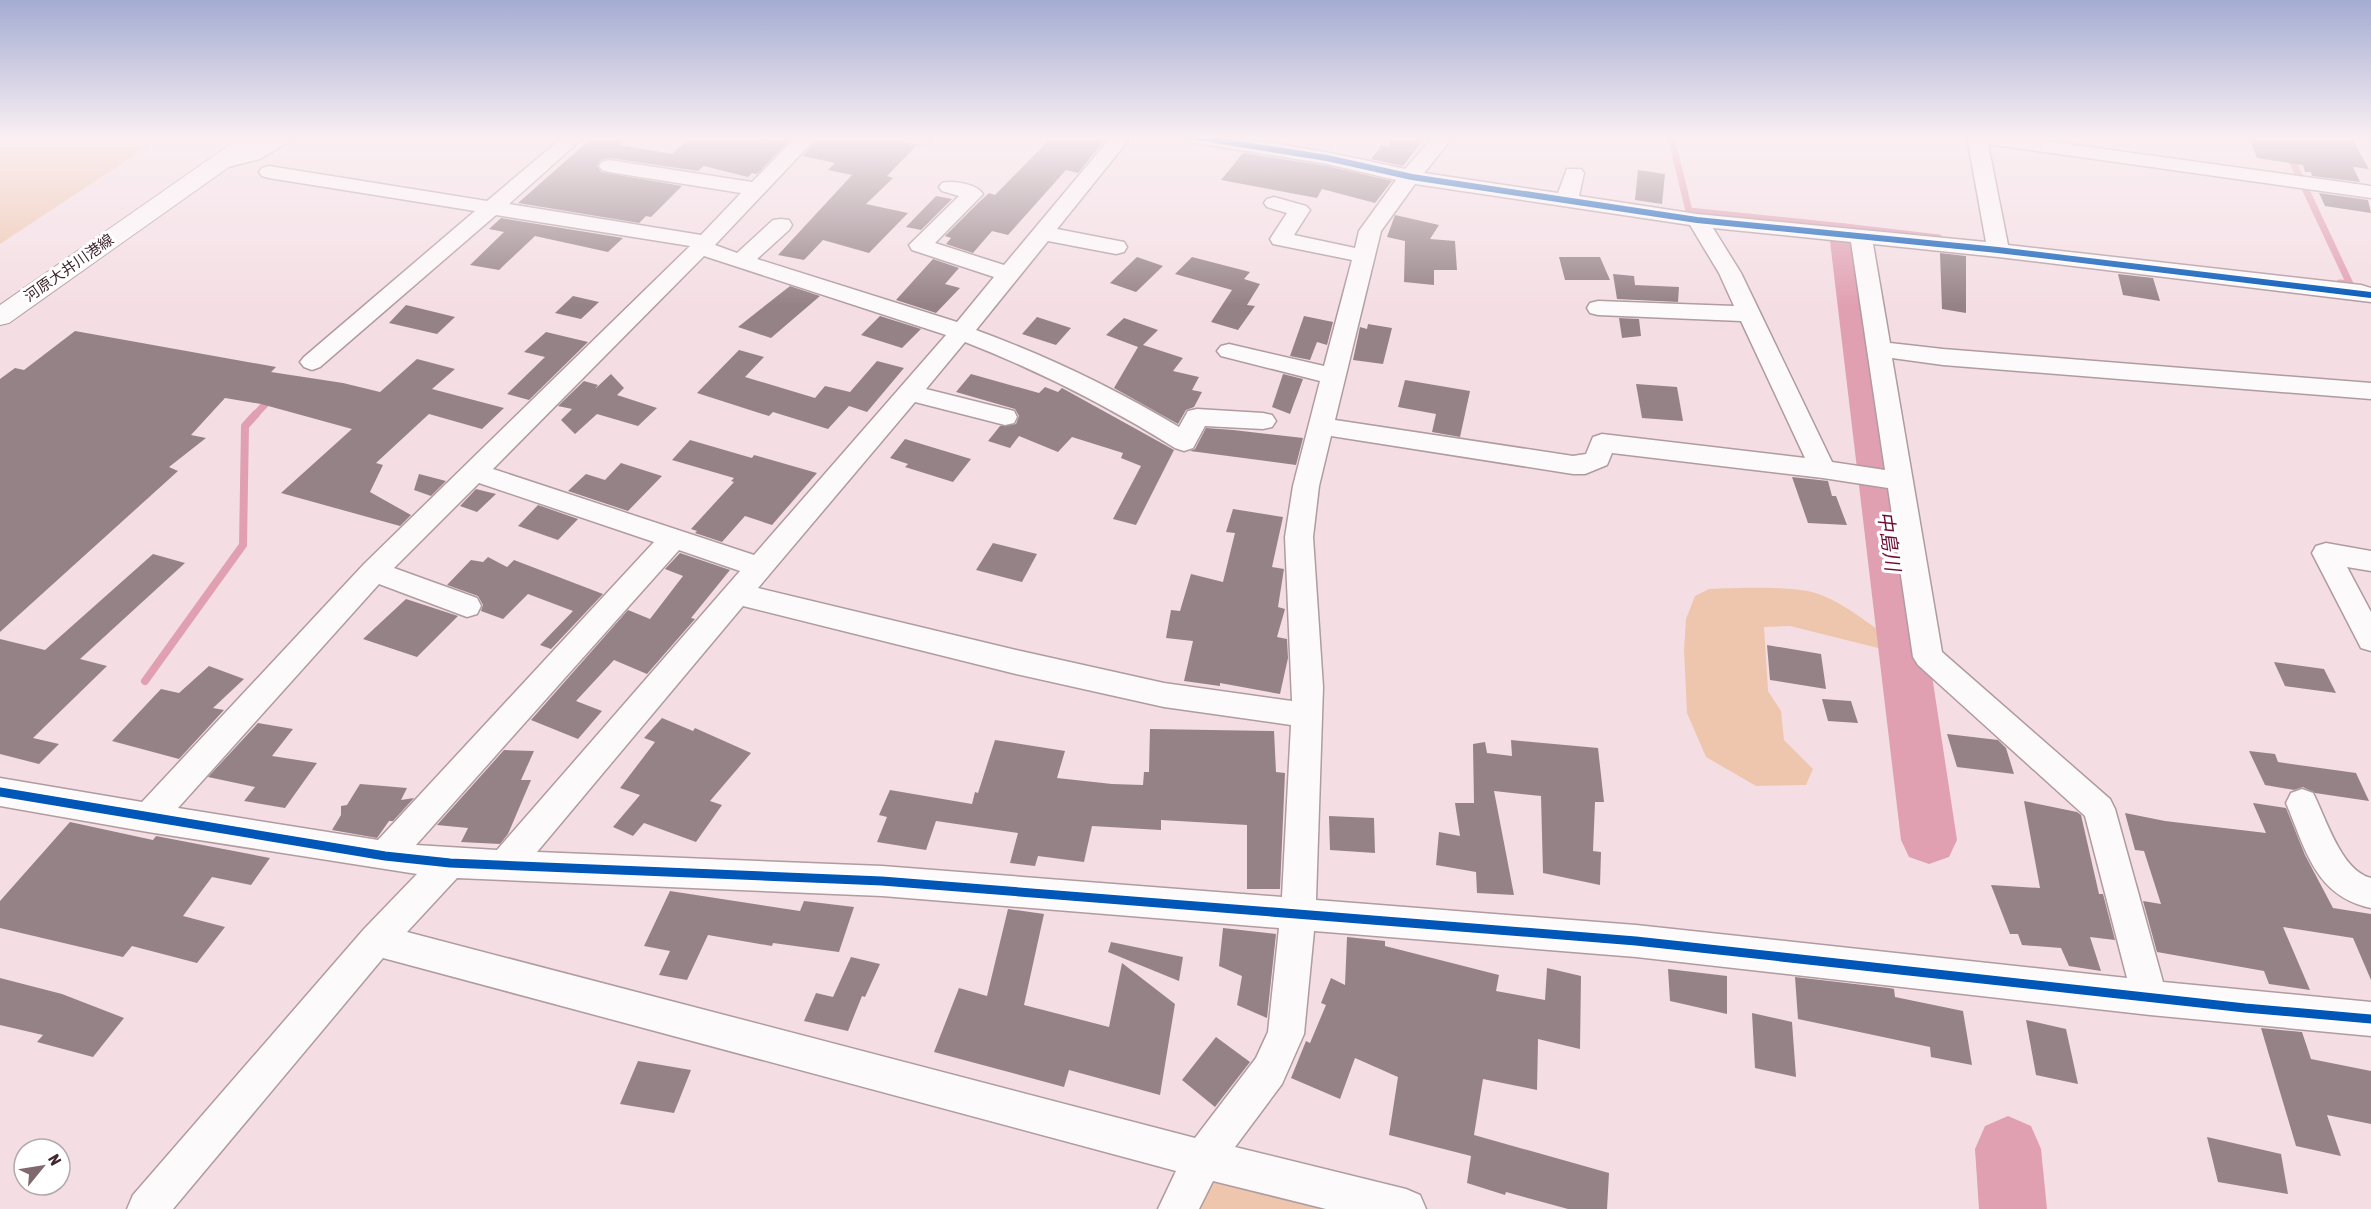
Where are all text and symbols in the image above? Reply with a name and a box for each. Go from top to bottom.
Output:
street label: 河原大井川港線 [21,231,117,305]
water label: 中島川 [1874,510,1905,574]
north arrow [12,1137,72,1197]
text: N [45,1151,65,1168]

